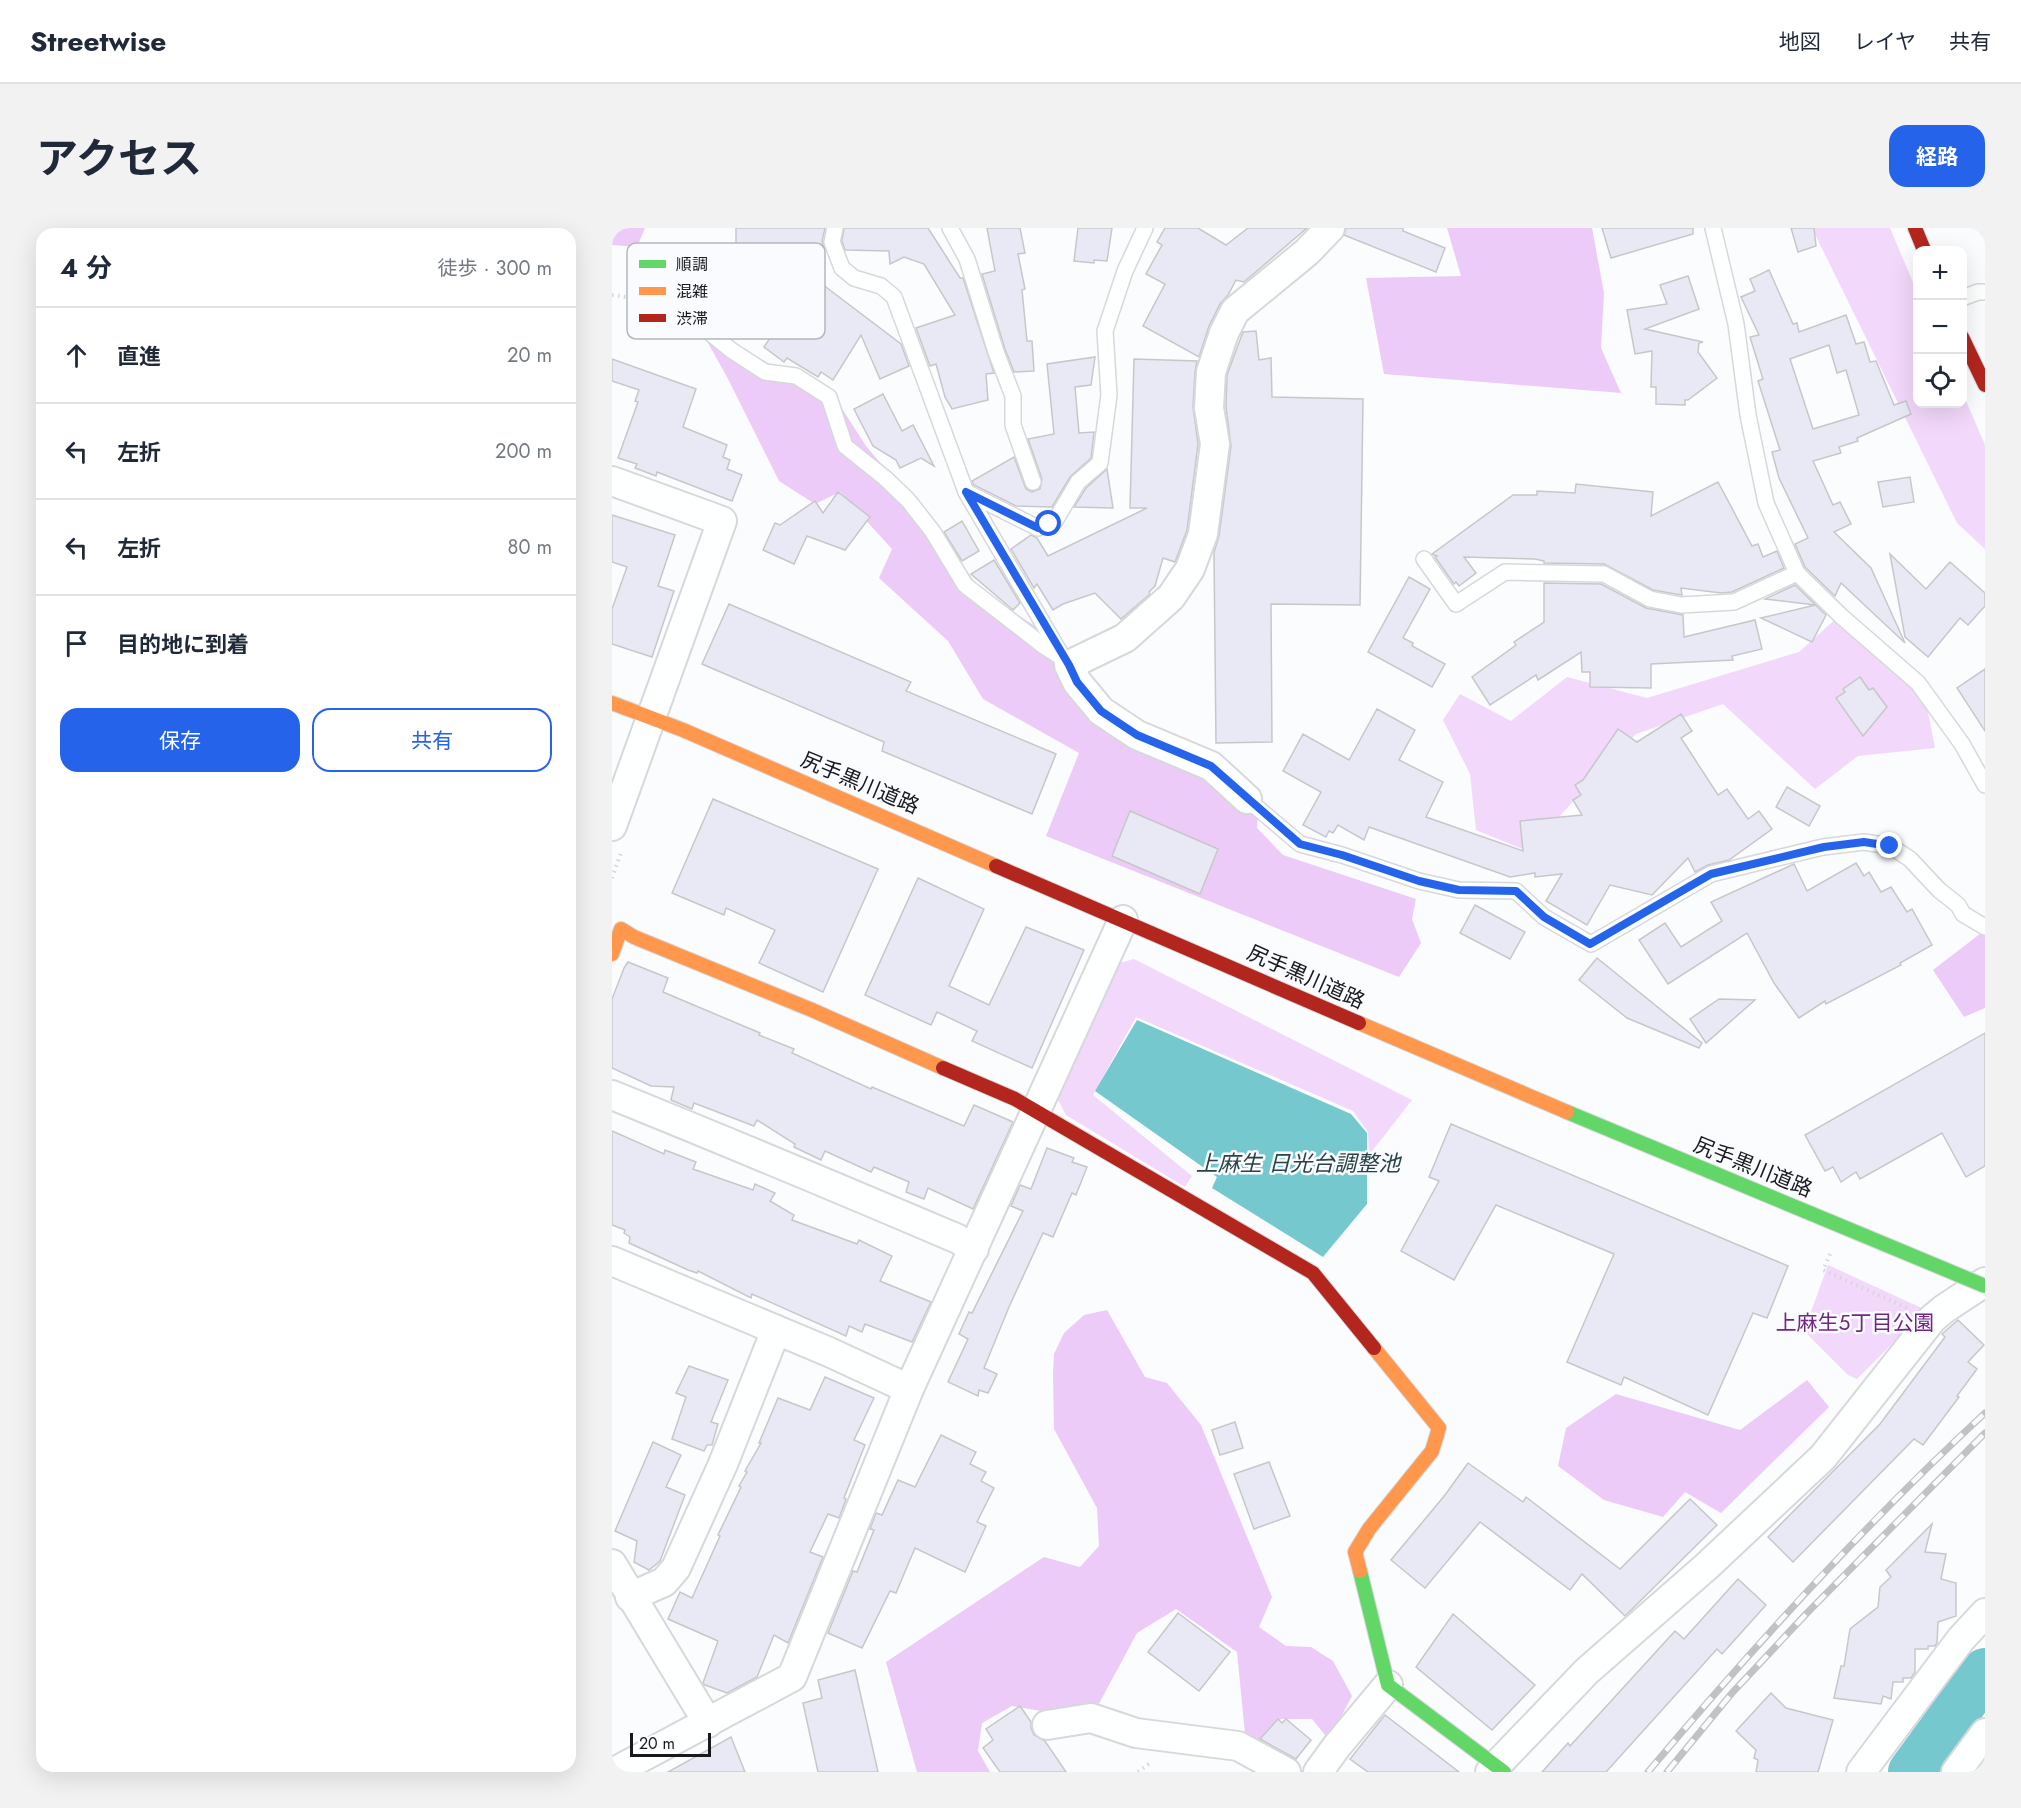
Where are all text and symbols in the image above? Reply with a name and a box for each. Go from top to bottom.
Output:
text: Streetwise [30,21,166,62]
text: 地図 [1779,27,1821,57]
text: レイヤ [1854,27,1916,57]
text: 共有 [1949,27,1991,57]
button: 経路 [1889,125,1985,187]
text: アクセス [36,128,202,189]
legend [627,243,825,339]
map controls [1913,246,1967,408]
button: + [1913,246,1967,300]
text: 4 分 [60,249,112,287]
text: 順調 [676,253,708,276]
text: 徒歩 · 300 m [437,254,552,283]
text: 混雑 [676,280,708,303]
button: − [1913,300,1967,354]
text: 渋滞 [676,307,708,330]
icon: ahead [60,339,93,372]
text: 直進 [117,340,161,372]
text: 20 m [507,341,552,370]
button: locate [1913,354,1967,408]
icon: left [60,435,93,468]
text: 左折 [117,436,161,468]
text: 200 m [495,437,552,466]
route start [1035,510,1061,536]
icon: left [60,531,93,564]
text: 左折 [117,532,161,564]
text: 80 m [507,533,552,562]
icon: arrive [60,627,93,660]
text: 目的地に到着 [117,628,249,660]
button: 保存 [60,708,300,772]
button: 共有 [312,708,552,772]
street label: 尻手黒川道路 [796,745,924,821]
route end [1876,832,1902,858]
street label: 尻手黒川道路 [1242,938,1370,1016]
street label: 尻手黒川道路 [1689,1129,1817,1205]
water label: 上麻生 日光台調整池 [1196,1147,1402,1179]
park label: 上麻生5丁目公園 [1776,1308,1934,1338]
scale bar [630,1730,711,1758]
text: 20 m [639,1732,675,1755]

